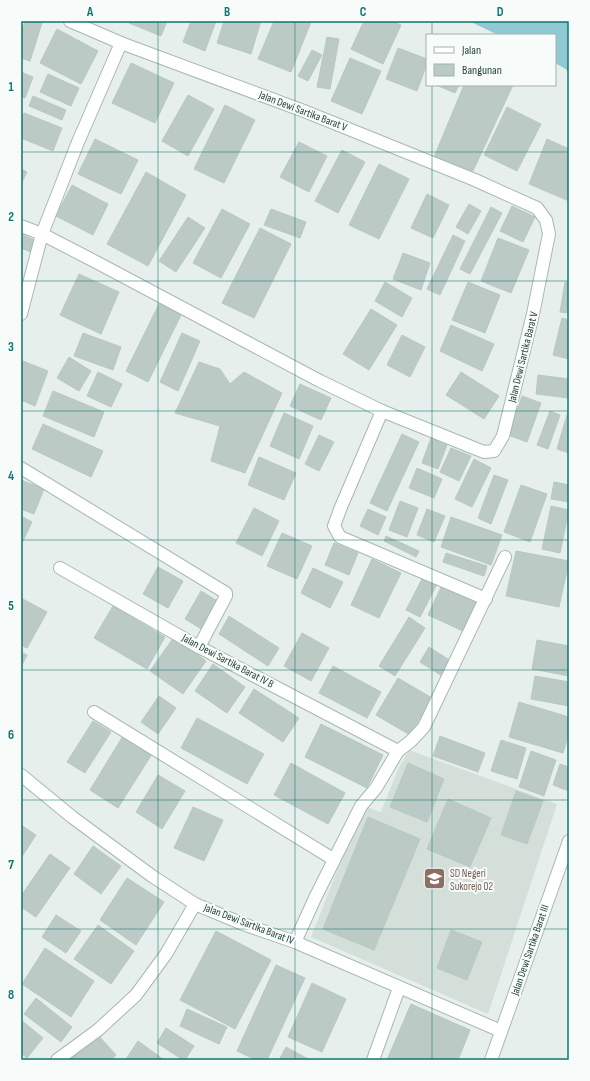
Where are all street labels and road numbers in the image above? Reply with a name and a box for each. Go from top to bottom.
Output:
street label: Jalan Dewi Sartika Barat V [256,88,349,134]
street label: Jalan Dewi Sartika Barat V [505,310,541,405]
street label: Jalan Dewi Sartika Barat IV B [179,631,276,691]
street label: Jalan Dewi Sartika Barat IV [201,900,296,947]
street label: Jalan Dewi Sartika Barat III [508,903,552,998]

